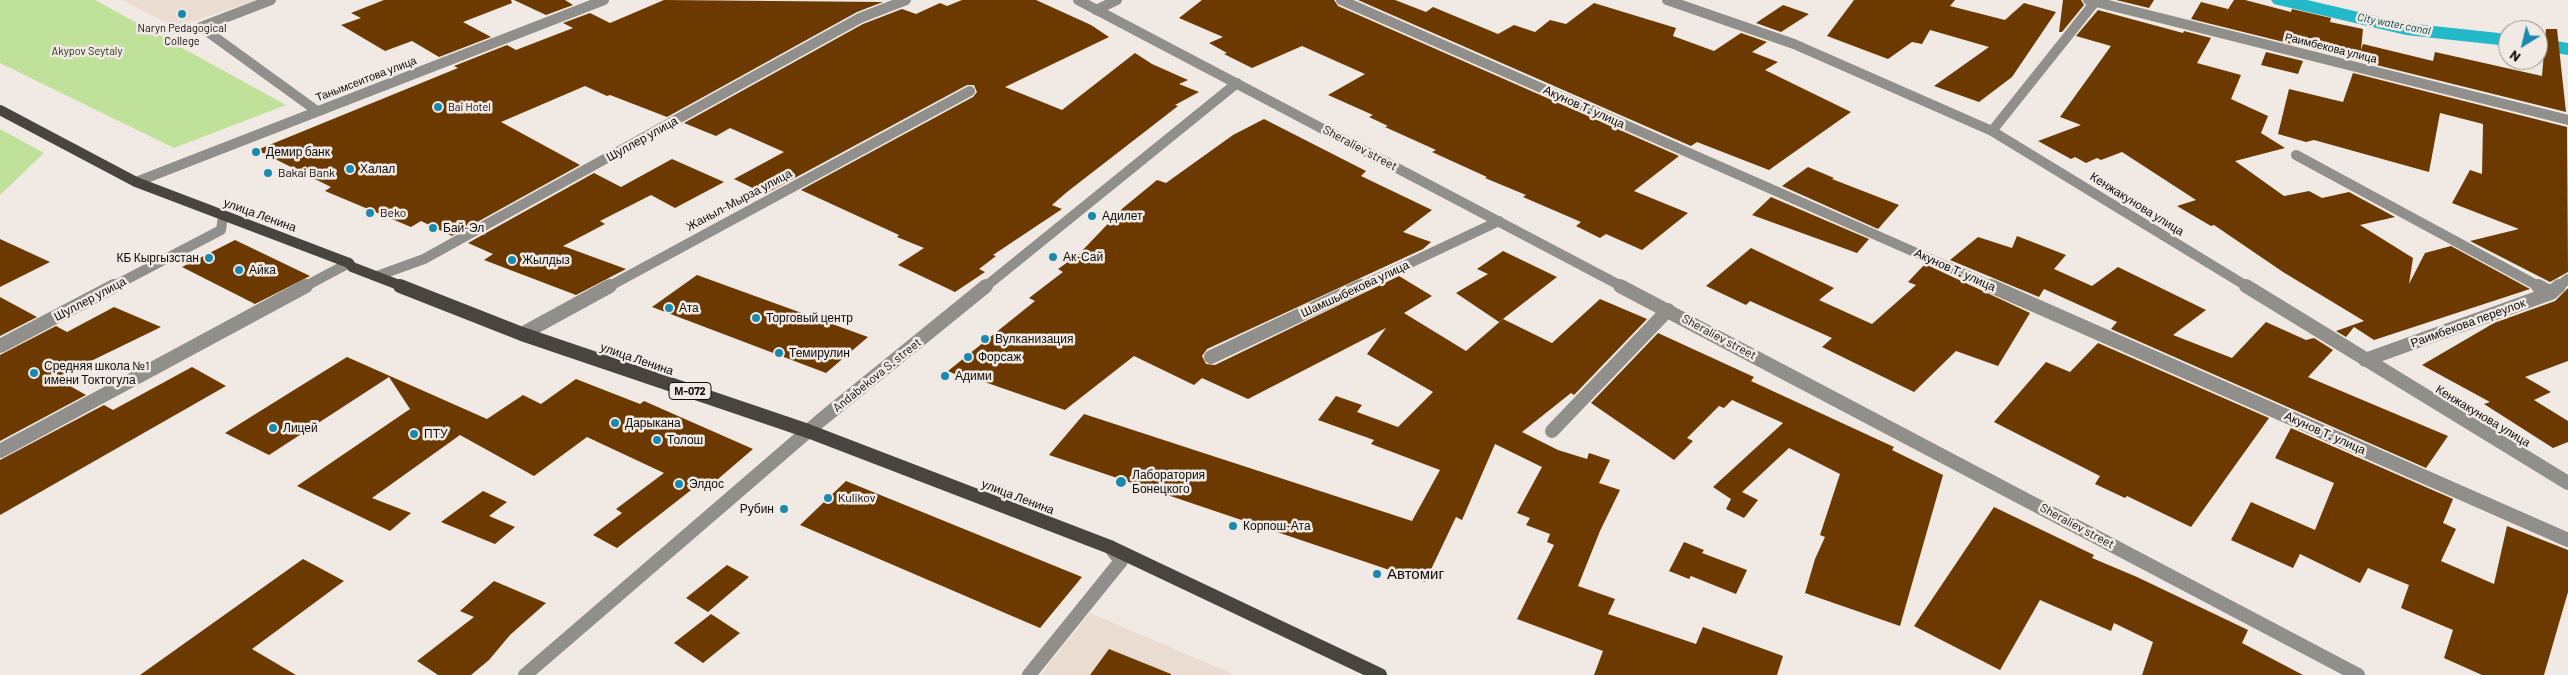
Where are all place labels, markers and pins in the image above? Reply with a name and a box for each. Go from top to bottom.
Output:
marker: Naryn Pedagogical College [176,8,188,20]
place label: Naryn Pedagogical College [138,21,226,47]
place label: Bai Hotel [448,100,491,114]
marker: Bai Hotel [432,101,444,113]
place label: Демир банк [266,145,330,159]
marker: Демир банк [250,146,262,158]
place label: Халал [360,162,395,176]
marker: Халал [344,163,356,175]
place label: Bakai Bank [278,166,335,180]
marker: Bakai Bank [262,167,274,179]
place label: Beko [380,206,406,220]
marker: Beko [364,207,376,219]
place label: Адилет [1102,209,1142,223]
marker: Адилет [1086,210,1098,222]
place label: Бай-Эл [443,221,484,235]
marker: Бай-Эл [427,222,439,234]
place label: Ак-Сай [1063,250,1103,264]
place label: КБ Кыргызстан [116,251,199,265]
marker: Ак-Сай [1047,251,1059,263]
marker: КБ Кыргызстан [203,252,215,264]
place label: Жылдыз [522,253,570,267]
marker: Жылдыз [506,254,518,266]
place label: Айка [249,263,276,277]
marker: Айка [233,264,245,276]
place label: Ата [679,301,699,315]
marker: Ата [663,302,675,314]
place label: Торговый центр [766,311,853,325]
marker: Торговый центр [750,312,762,324]
place label: Вулканизация [995,332,1073,346]
marker: Вулканизация [979,333,991,345]
place label: Темирулин [789,346,850,360]
marker: Темирулин [773,347,785,359]
place label: Форсаж [978,350,1021,364]
marker: Форсаж [962,351,974,363]
place label: Средняя школа №1 имени Токтогула [44,359,149,387]
marker: Средняя школа №1 имени Токтогула [28,367,40,379]
place label: Адими [955,369,992,383]
marker: Адими [939,370,951,382]
place label: Дарыкана [625,416,681,430]
marker: Дарыкана [609,417,621,429]
place label: Лицей [283,421,318,435]
marker: Лицей [267,422,279,434]
place label: ПТУ [424,427,448,441]
marker: ПТУ [408,428,420,440]
place label: Толош [667,433,703,447]
marker: Толош [651,434,663,446]
place label: Лаборатория Бонецкого [1132,468,1205,496]
marker: Лаборатория Бонецкого [1114,475,1128,489]
place label: Элдос [689,477,724,491]
marker: Элдос [673,478,685,490]
place label: Kulikov [838,491,875,505]
marker: Kulikov [822,492,834,504]
place label: Рубин [740,502,774,516]
marker: Рубин [778,503,790,515]
place label: Корпош-Ата [1243,519,1311,533]
marker: Корпош-Ата [1227,520,1239,532]
place label: Автомиг [1387,565,1444,583]
marker: Автомиг [1371,568,1383,580]

